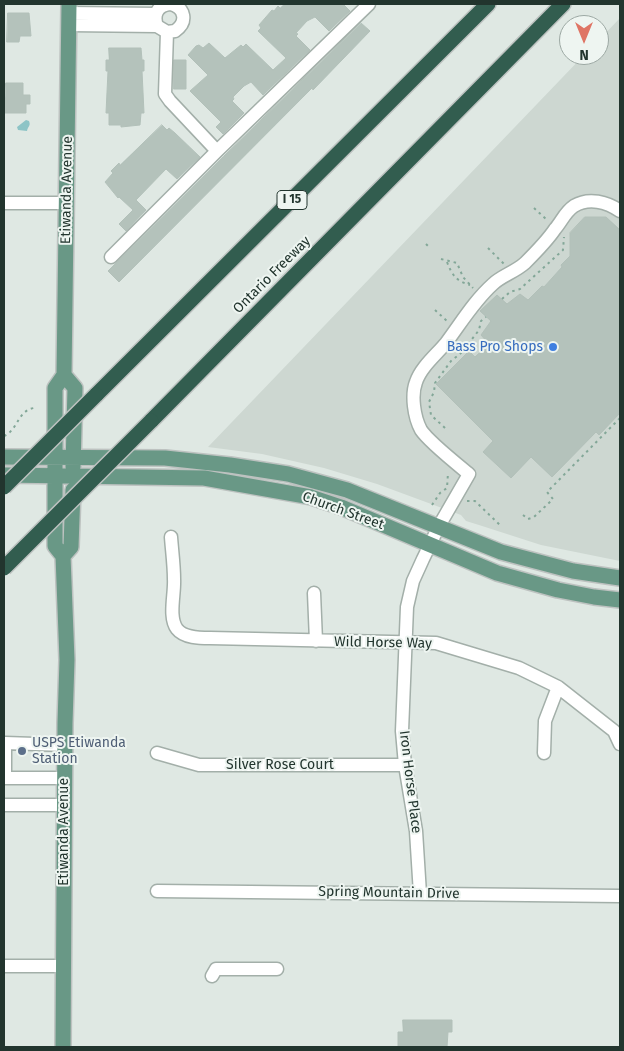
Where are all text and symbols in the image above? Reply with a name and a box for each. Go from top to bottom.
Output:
north arrow [559,15,609,65]
text: N [579,46,589,63]
street label: Etiwanda Avenue [58,136,76,244]
road number: I 15 [277,190,307,210]
street label: Ontario Freeway [230,233,314,317]
place label: Bass Pro Shops [447,339,543,355]
marker: Bass Pro Shops [547,341,559,353]
street label: Church Street [300,488,386,534]
street label: Wild Horse Way [334,634,432,652]
street label: Iron Horse Place [395,730,425,834]
place label: USPS Etiwanda Station [32,735,126,768]
marker: USPS Etiwanda Station [16,745,28,757]
street label: Silver Rose Court [226,757,334,773]
street label: Etiwanda Avenue [56,778,72,886]
street label: Spring Mountain Drive [318,883,460,903]

